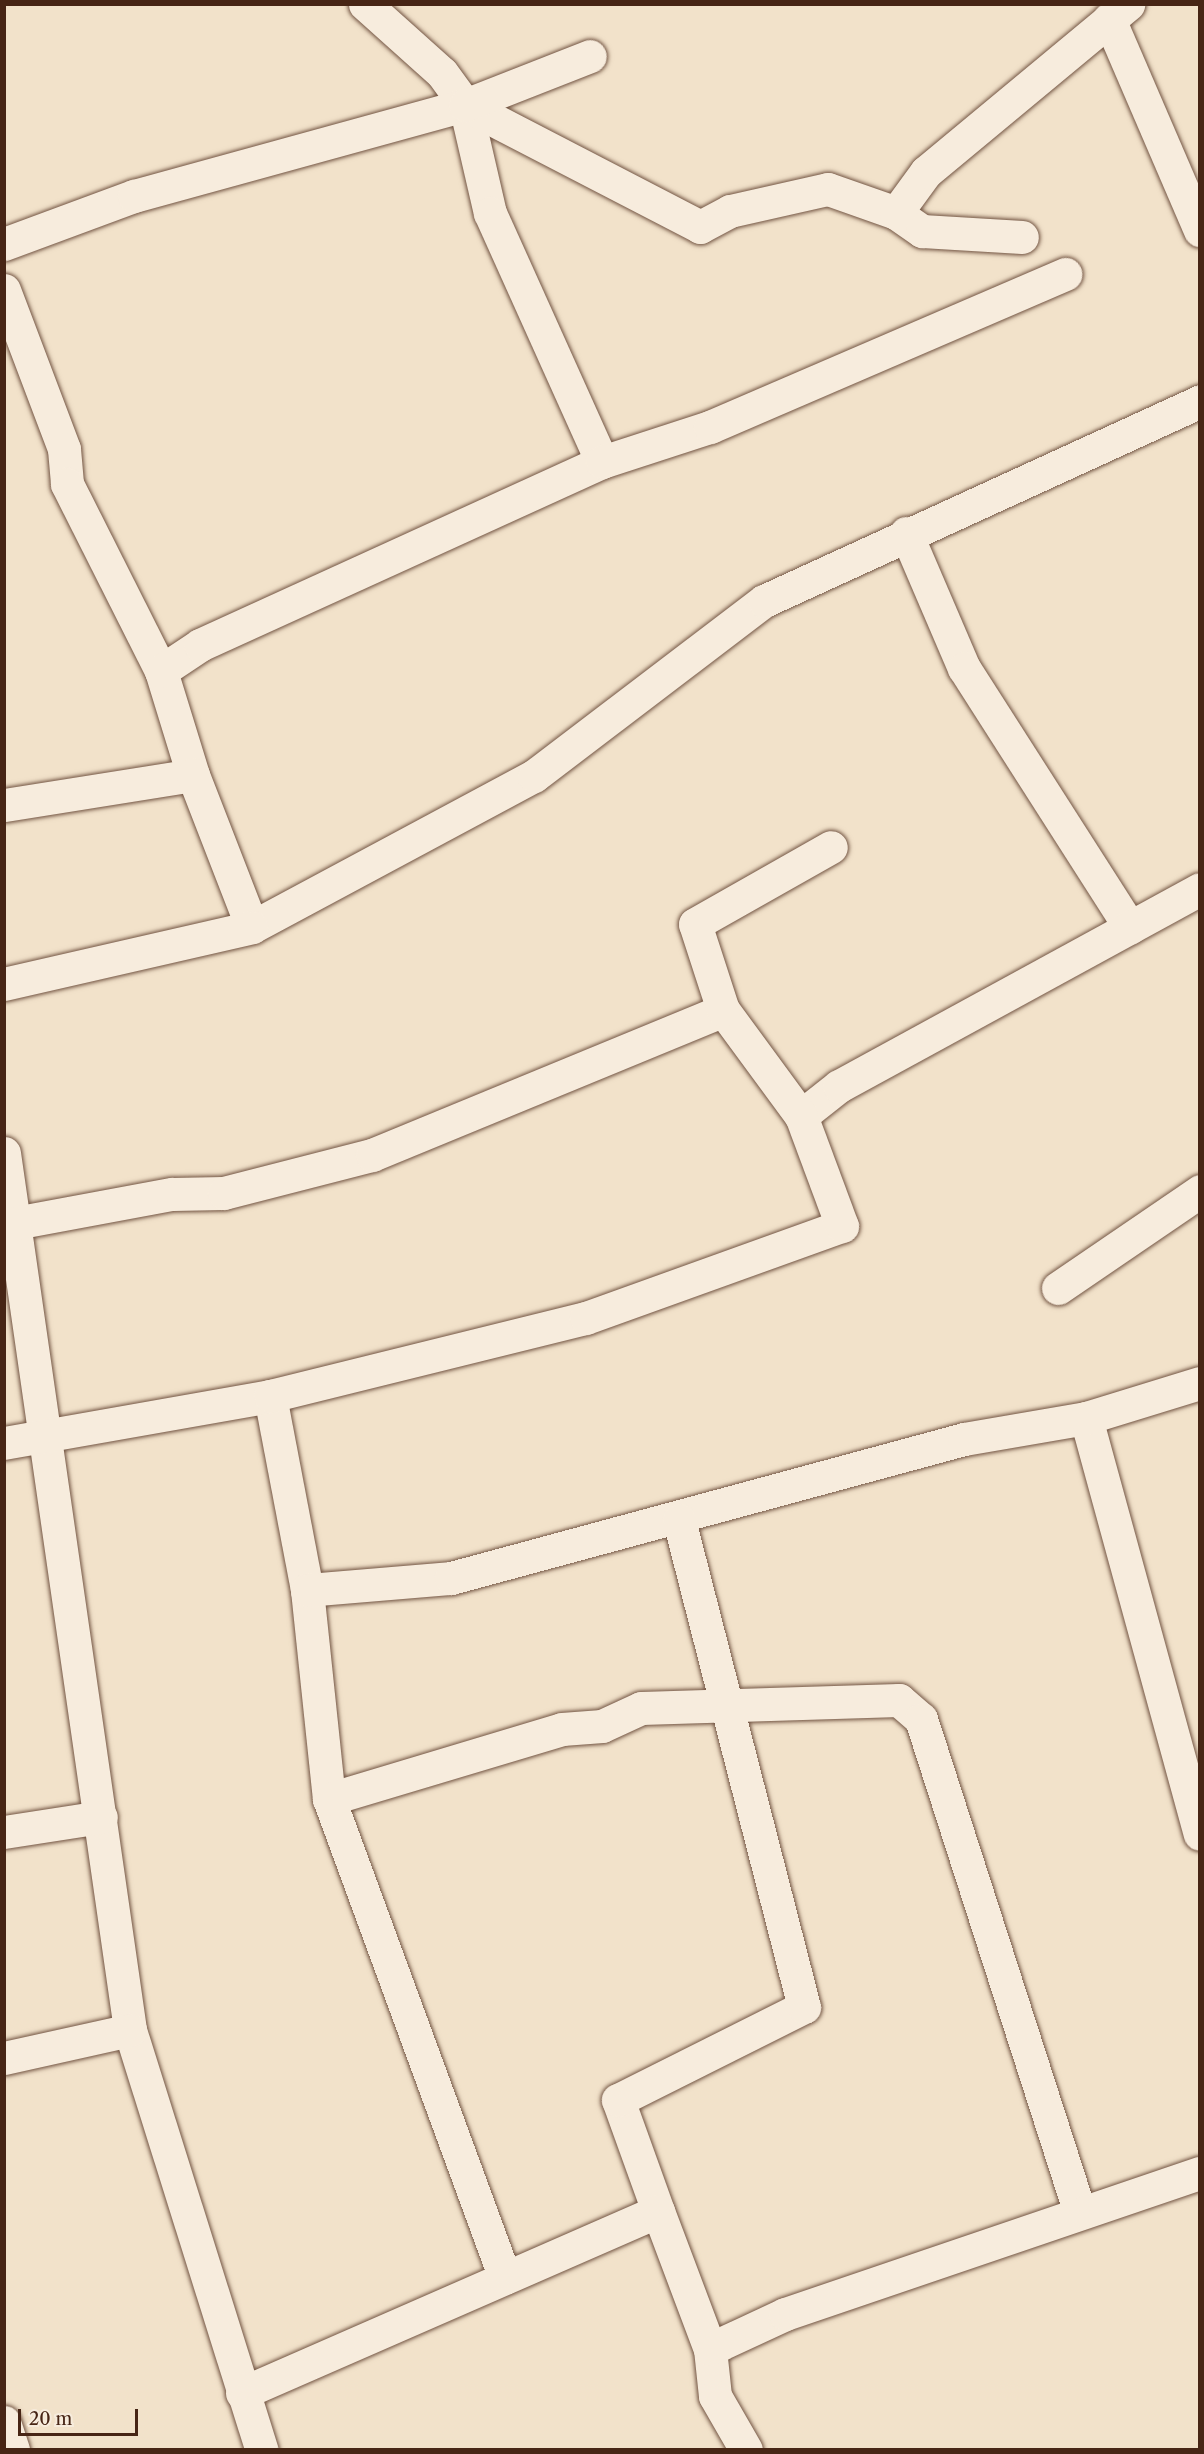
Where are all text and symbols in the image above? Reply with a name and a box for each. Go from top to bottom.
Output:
scale bar [21,2397,141,2435]
text: 20 m [29,2408,72,2430]

